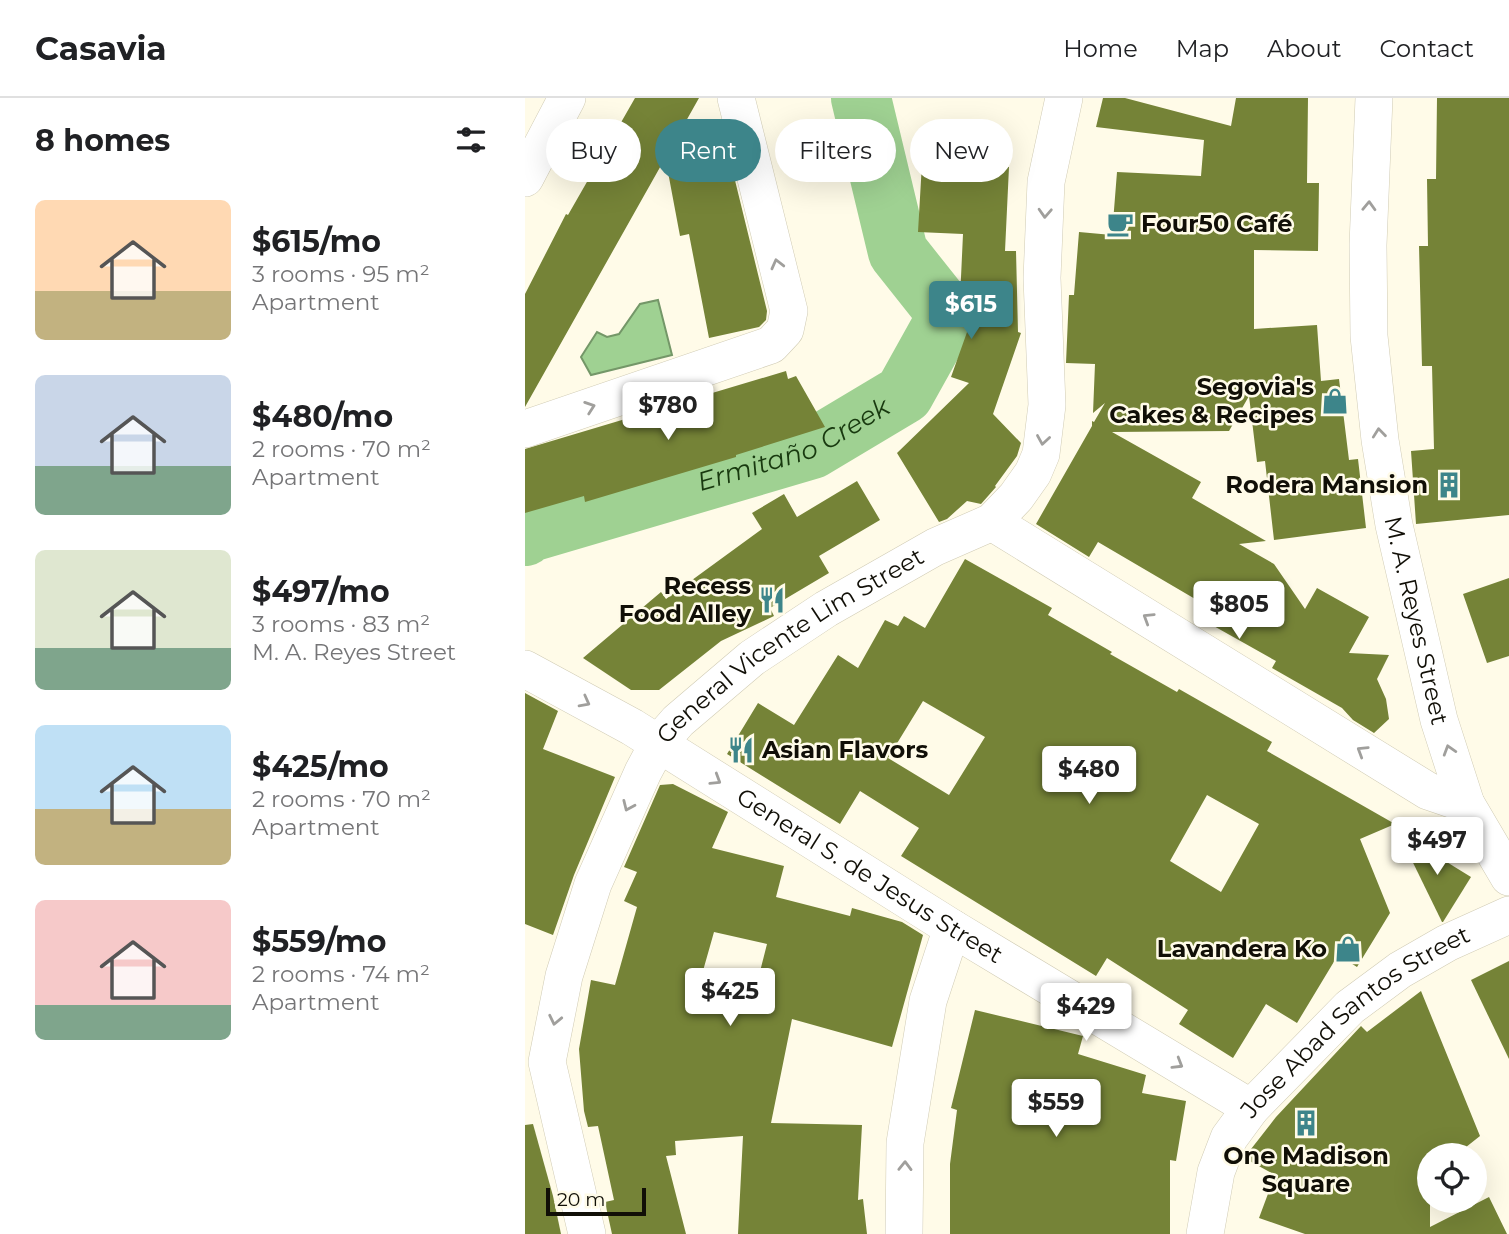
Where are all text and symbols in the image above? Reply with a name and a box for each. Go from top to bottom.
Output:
text: Casavia [35,28,167,68]
text: Home [1063,34,1138,63]
text: Map [1176,34,1229,63]
text: About [1267,34,1341,63]
text: Contact [1379,34,1474,63]
chip: Buy [546,119,641,182]
chip: Rent [655,119,761,182]
chip: Filters [775,119,896,182]
chip: New [910,119,1013,182]
icon: filters [452,121,490,159]
text: 8 homes [35,122,170,159]
one-way arrow [1361,200,1376,211]
one-way arrow [1037,208,1052,219]
cafe icon: Four50 Café [1105,209,1135,239]
place label: Four50 Café [1141,209,1292,238]
text: $615/mo [252,223,381,260]
icon: home [91,228,175,312]
one-way arrow [771,258,785,270]
text: 3 rooms · 95 m² [252,260,430,288]
pin: $615 [930,282,1012,341]
text: Apartment [252,288,380,316]
text: $615 [945,290,997,318]
place label: Segovia's Cakes & Recipes [1109,372,1314,429]
pin: $780 [627,382,709,442]
shop icon: Segovia's Cakes & Recipes [1320,386,1350,416]
water label: Ermitaño Creek [693,390,897,498]
text: $780 [638,391,698,419]
text: $480/mo [252,398,393,435]
one-way arrow [583,401,595,415]
icon: home [91,403,175,487]
one-way arrow [1372,427,1387,438]
one-way arrow [1036,434,1051,446]
text: 2 rooms · 70 m² [252,435,431,463]
text: Apartment [252,463,380,491]
place label: Rodera Mansion [1225,470,1428,499]
building icon: Rodera Mansion [1434,470,1464,500]
street label: M. A. Reyes Street [1378,513,1455,728]
street label: General Vicente Lim Street [650,541,929,749]
place label: Recess Food Alley [619,571,752,628]
text: $497/mo [252,573,390,610]
icon: home [91,578,175,662]
pin: $805 [1198,582,1280,641]
restaurant icon: Recess Food Alley [757,585,787,615]
text: $805 [1209,590,1269,618]
text: 3 rooms · 83 m² [252,610,430,638]
one-way arrow [1142,614,1155,627]
text: M. A. Reyes Street [252,638,456,666]
one-way arrow [578,694,590,707]
restaurant icon: Asian Flavors [726,735,756,765]
place label: Asian Flavors [761,735,929,764]
one-way arrow [1442,744,1457,756]
pin: $480 [1048,746,1130,806]
one-way arrow [1357,746,1370,759]
text: $425/mo [252,748,389,785]
icon: home [91,753,175,837]
text: $480 [1058,755,1120,783]
one-way arrow [708,772,721,785]
street label: General S. de Jesus Street [731,781,1008,969]
text: 2 rooms · 70 m² [252,785,431,813]
one-way arrow [622,799,636,811]
text: Apartment [252,813,380,841]
pin: $497 [1396,818,1478,877]
text: $497 [1407,826,1467,854]
street label: Jose Abad Santos Street [1233,920,1474,1124]
text: $559/mo [252,923,386,960]
icon: home [91,928,175,1012]
place label: Lavandera Ko [1157,934,1327,963]
shop icon: Lavandera Ko [1333,934,1363,964]
text: 2 rooms · 74 m² [252,960,430,988]
pin: $425 [689,968,771,1028]
text: $425 [701,977,759,1005]
pin: $429 [1045,984,1127,1043]
text: Apartment [252,988,380,1016]
text: $429 [1057,992,1115,1020]
one-way arrow [549,1014,564,1026]
one-way arrow [1171,1056,1184,1069]
pin: $559 [1015,1080,1097,1139]
text: $559 [1028,1088,1084,1116]
building icon: One Madison Square [1291,1108,1321,1138]
place label: One Madison Square [1223,1141,1389,1198]
map controls [1417,1143,1487,1213]
button: locate [1417,1143,1487,1213]
one-way arrow [897,1160,913,1171]
scale bar [546,1185,646,1217]
text: 20 m [557,1188,605,1211]

